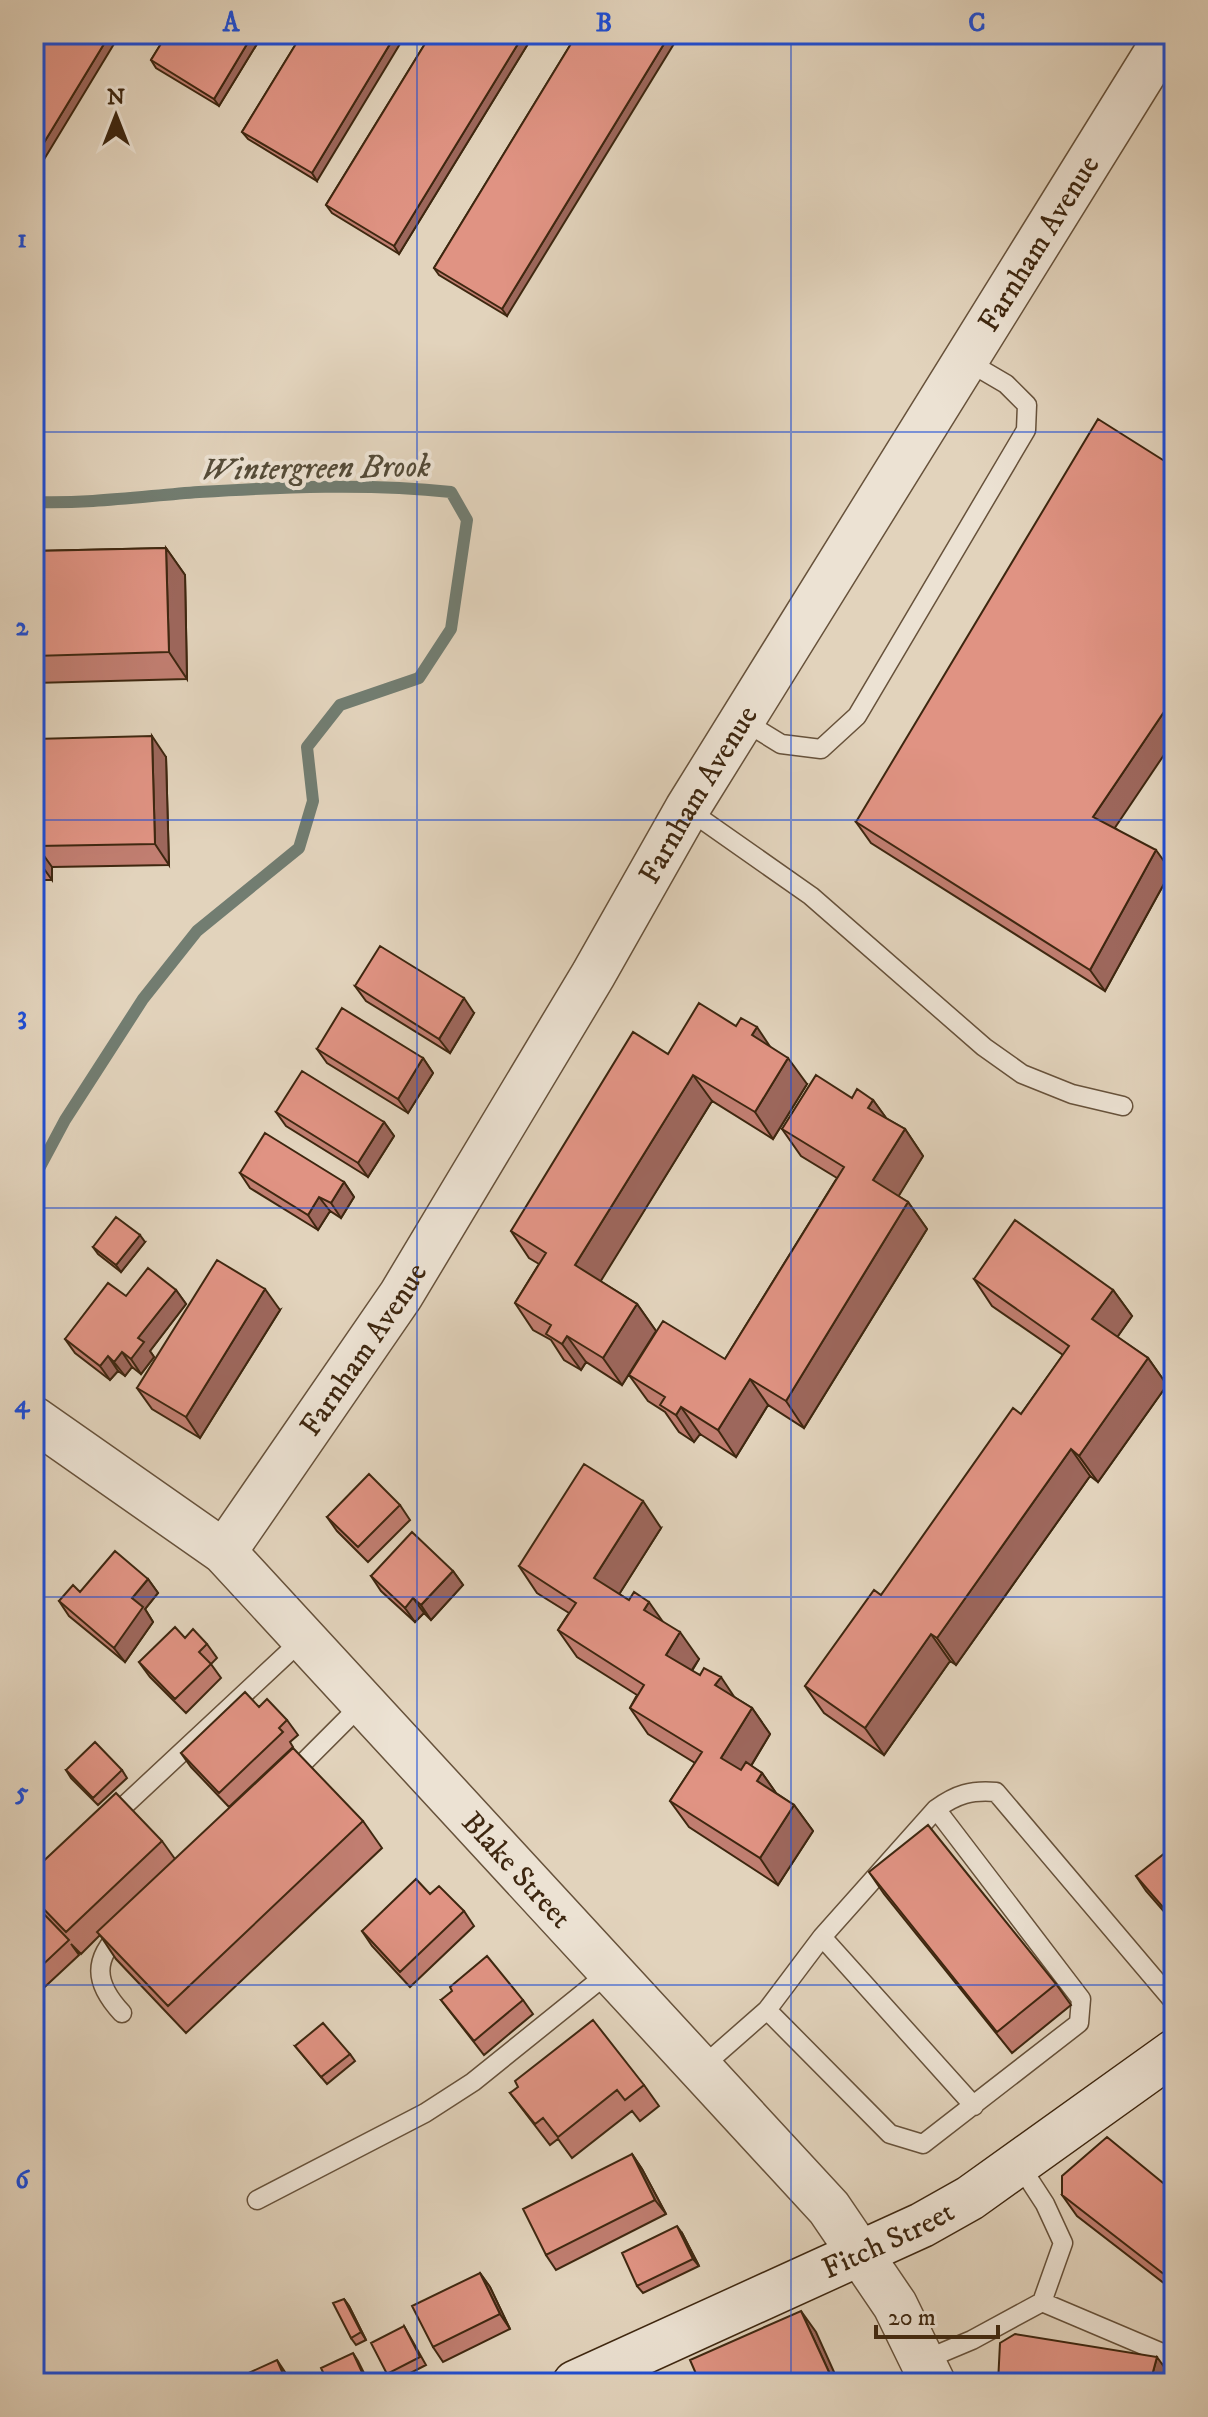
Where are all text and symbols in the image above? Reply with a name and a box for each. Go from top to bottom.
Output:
text: A [222,7,241,40]
text: B [596,7,612,40]
text: C [968,7,986,40]
north arrow [76,76,156,156]
text: N [107,84,125,111]
street label: Farnham Avenue [971,149,1108,339]
text: 1 [17,223,27,256]
water label: Wintergreen Brook [201,447,432,491]
text: 2 [16,611,30,644]
street label: Farnham Avenue [632,699,767,891]
text: 3 [17,1000,27,1033]
street label: Farnham Avenue [292,1257,436,1444]
text: 4 [15,1388,31,1421]
text: 5 [15,1776,29,1809]
street label: Blake Street [453,1805,579,1936]
text: 6 [15,2164,30,2197]
street label: Fitch Street [817,2194,961,2288]
scale bar [876,2289,998,2339]
text: 20 m [888,2303,936,2333]

